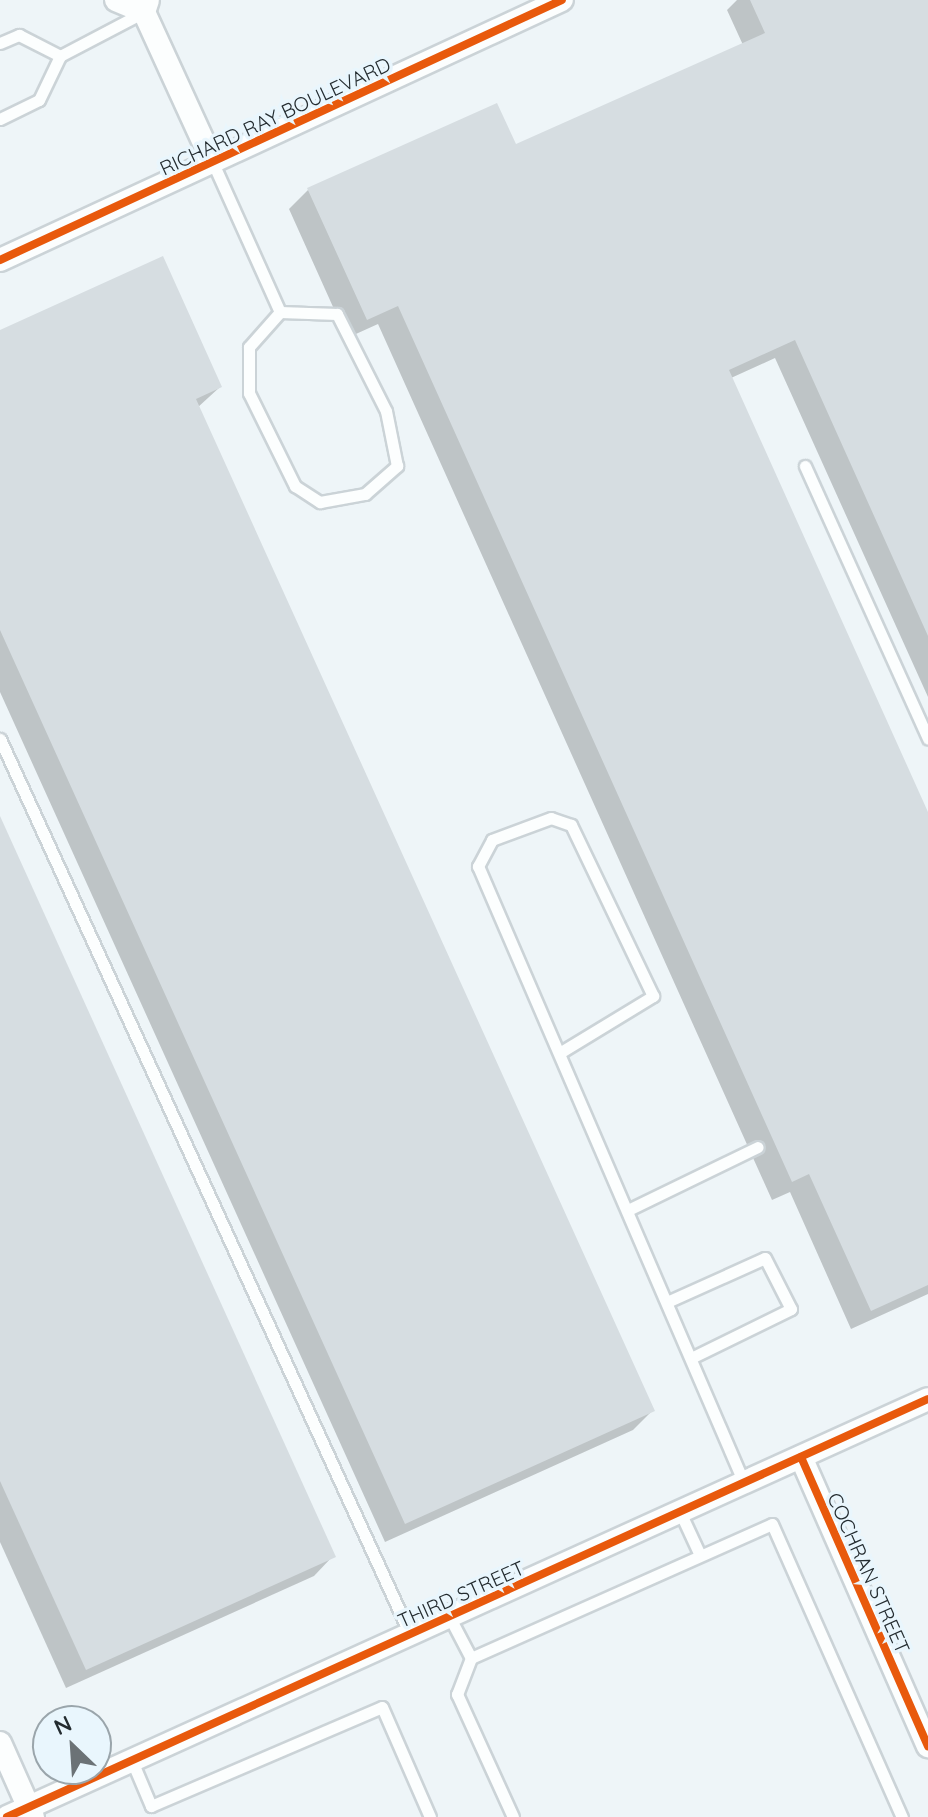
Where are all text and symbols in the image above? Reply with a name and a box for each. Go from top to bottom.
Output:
street label: RICHARD RAY BOULEVARD [156,52,394,180]
street label: COCHRAN STREET [823,1489,915,1657]
street label: THIRD STREET [394,1555,528,1633]
north arrow [32,1705,112,1785]
text: N [49,1709,76,1741]

